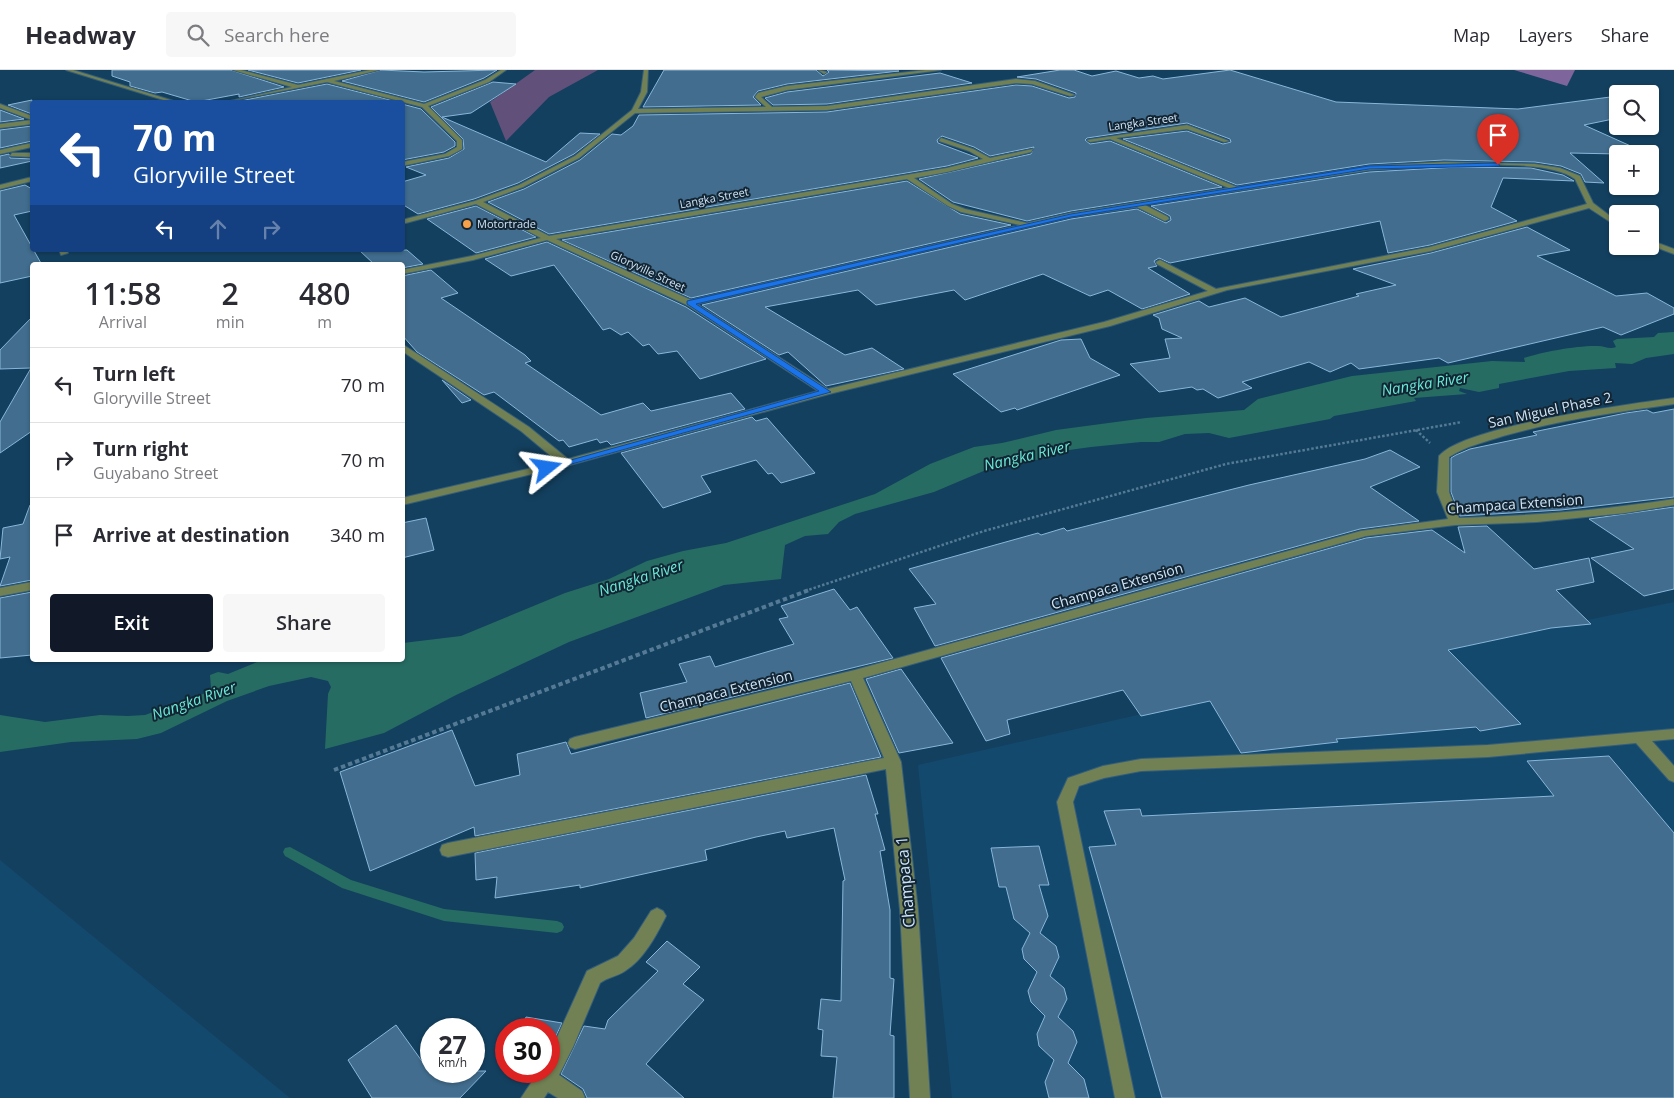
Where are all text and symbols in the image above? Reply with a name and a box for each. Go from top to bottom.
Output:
search box [166,12,516,57]
text: Headway [25,18,136,51]
icon: search [184,21,212,49]
text: Search here [224,22,330,48]
text: Map [1453,23,1490,47]
text: Layers [1518,23,1573,47]
text: Share [1601,23,1649,47]
map controls [1609,85,1659,255]
button: search [1609,85,1659,135]
street label: Langka Street [1107,109,1179,134]
text: 70 m [133,114,216,161]
pin [1477,114,1519,165]
icon: left [50,120,115,185]
icon: arrive [1484,121,1512,149]
button: + [1609,145,1659,195]
text: Gloryville Street [133,159,295,189]
street label: Langka Street [678,183,750,212]
button: − [1609,205,1659,255]
icon: left [151,215,179,243]
icon: ahead [204,215,232,243]
icon: right [257,215,285,243]
place label: Motortrade [477,216,536,231]
marker: Motortrade [461,218,473,230]
street label: Gloryville Street [608,247,688,294]
text: 11:58 [85,273,161,314]
text: 2 [222,273,239,314]
text: 480 [299,273,350,314]
text: Arrival [99,311,147,333]
text: min [216,311,245,333]
text: m [317,311,332,333]
text: Turn left [93,361,175,387]
water label: Nangka River [1380,366,1471,400]
icon: left [50,371,78,399]
text: 70 m [341,372,385,398]
text: Gloryville Street [93,387,211,409]
street label: San Miguel Phase 2 [1486,387,1613,432]
water label: Nangka River [982,435,1073,475]
text: Turn right [93,436,188,462]
position arrow [520,441,572,493]
icon: right [50,446,78,474]
text: 70 m [341,447,385,473]
text: Guyabano Street [93,462,218,484]
street label: Champaca Extension [1446,489,1584,518]
icon: arrive [50,521,78,549]
text: Arrive at destination [93,522,290,548]
text: 340 m [330,522,385,548]
water label: Nangka River [596,554,687,600]
street label: Champaca Extension [1049,558,1185,613]
button: Exit [50,594,213,652]
button: Share [223,594,385,652]
street label: Champaca Extension [657,665,794,716]
water label: Nangka River [149,676,239,724]
street label: Champaca 1 [890,835,920,929]
speed limit sign: 30 [495,1018,560,1083]
text: 27 [438,1027,467,1061]
text: km/h [438,1054,467,1071]

